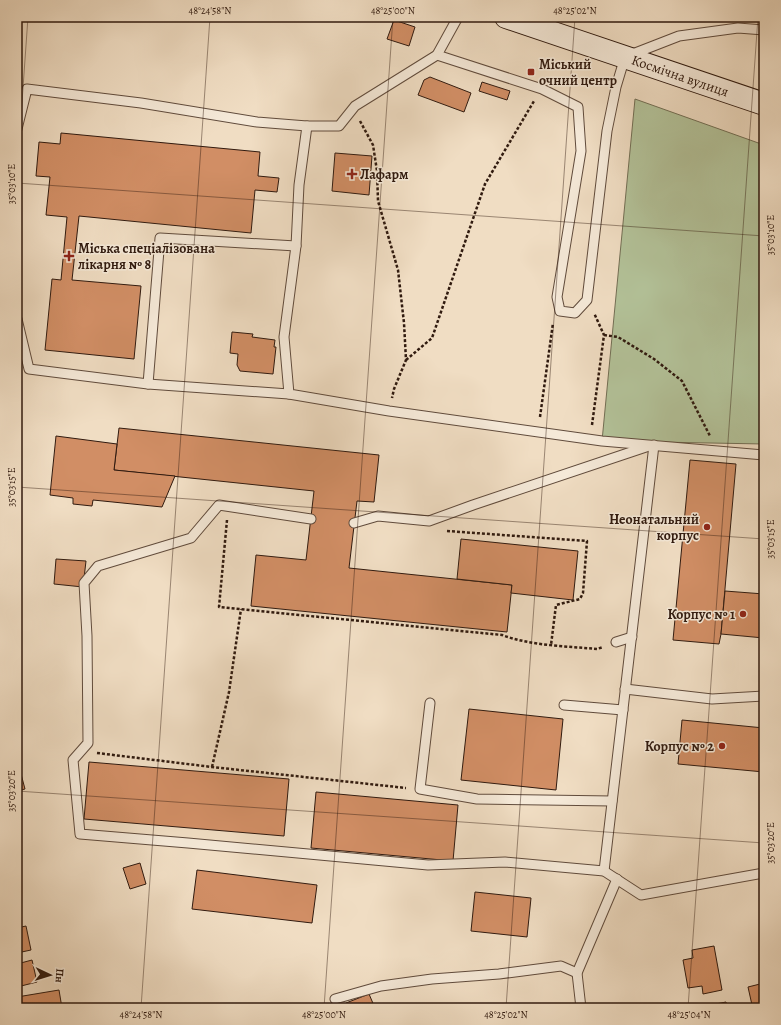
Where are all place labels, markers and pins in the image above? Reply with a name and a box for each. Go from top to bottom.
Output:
place label: Міський очний центр [539,55,618,90]
marker: Міський очний центр [526,67,536,77]
place label: Лафарм [360,165,409,184]
marker: Лафарм [347,169,357,179]
place label: Міська спеціалізована лікарня № 8 [77,239,215,274]
marker: Міська спеціалізована лікарня № 8 [63,250,75,262]
place label: Неонатальний корпус [609,510,699,545]
marker: Неонатальний корпус [702,522,712,532]
place label: Корпус № 1 [667,605,735,624]
marker: Корпус № 1 [738,609,748,619]
place label: Корпус № 2 [645,737,714,756]
marker: Корпус № 2 [717,741,727,751]

